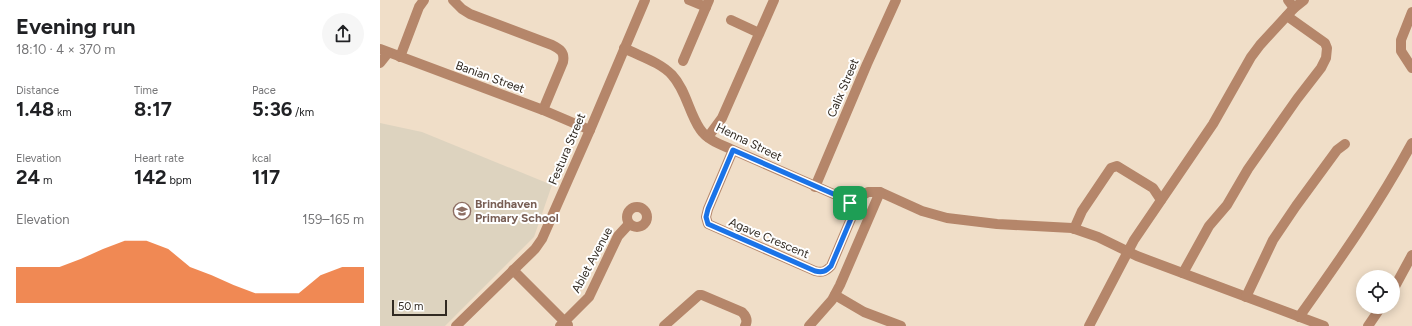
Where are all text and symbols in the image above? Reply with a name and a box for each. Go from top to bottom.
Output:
text: Evening run [16,13,136,40]
button: share [322,13,364,55]
text: 18:10 · 4 × 370 m [16,42,115,57]
street label: Calix Street [824,56,862,119]
street label: Banian Street [454,58,527,96]
text: Distance [16,84,59,97]
text: Time [134,84,158,97]
text: Pace [252,84,276,97]
text: 1.48 [16,97,54,121]
text: 8:17 [134,97,172,121]
text: 5:36 [252,97,292,121]
text: km [54,106,72,119]
text: /km [292,106,314,119]
street label: Festura Street [546,111,589,187]
street label: Henna Street [714,120,785,164]
text: Elevation [16,152,61,165]
text: Heart rate [134,152,184,165]
text: kcal [252,152,271,165]
text: 24 [16,165,40,189]
text: 142 [134,165,167,189]
text: 117 [252,165,280,189]
text: m [40,174,52,187]
text: bpm [167,174,192,187]
pin [833,186,867,220]
icon: arrive [839,192,861,214]
place label: Brindhaven Primary School [475,197,559,225]
school or university icon: Brindhaven Primary School [452,201,472,221]
text: Elevation [16,212,69,227]
text: 159–165 m [302,212,364,227]
street label: Agave Crescent [727,215,812,261]
street label: Ablet Avenue [569,224,615,295]
map controls [1356,270,1400,314]
button: locate [1356,270,1400,314]
scale bar [392,298,447,317]
text: 50 m [398,300,423,313]

